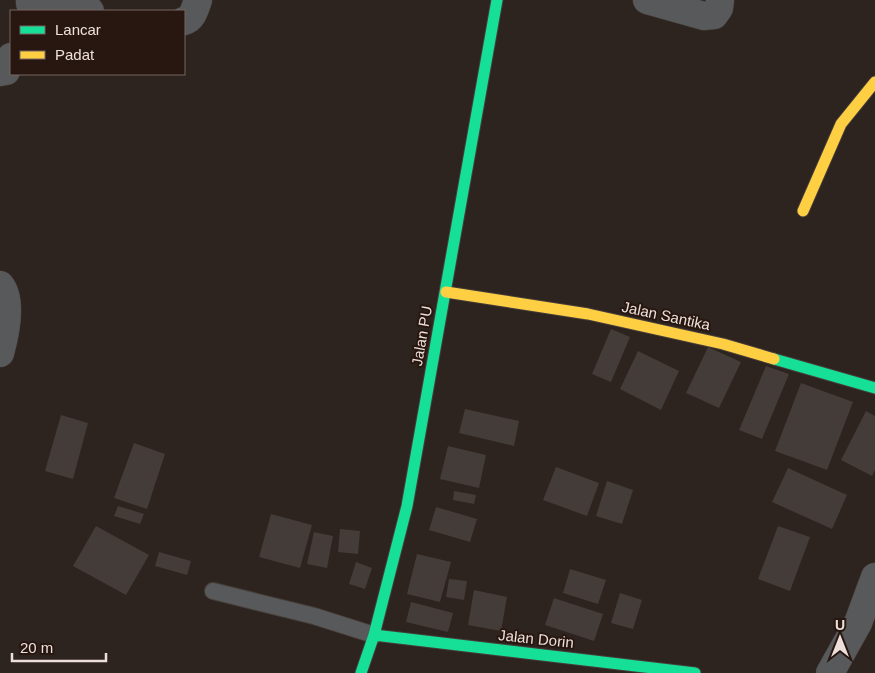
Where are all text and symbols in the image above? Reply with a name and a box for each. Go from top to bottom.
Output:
legend [10,10,185,75]
text: Lancar [55,21,101,38]
text: Padat [55,46,95,63]
street label: Jalan Santika [620,298,713,333]
street label: Jalan PU [408,304,435,367]
north arrow [815,613,865,663]
text: U [835,617,845,633]
street label: Jalan Dorin [497,626,575,651]
scale bar [12,630,106,662]
text: 20 m [20,639,53,656]

